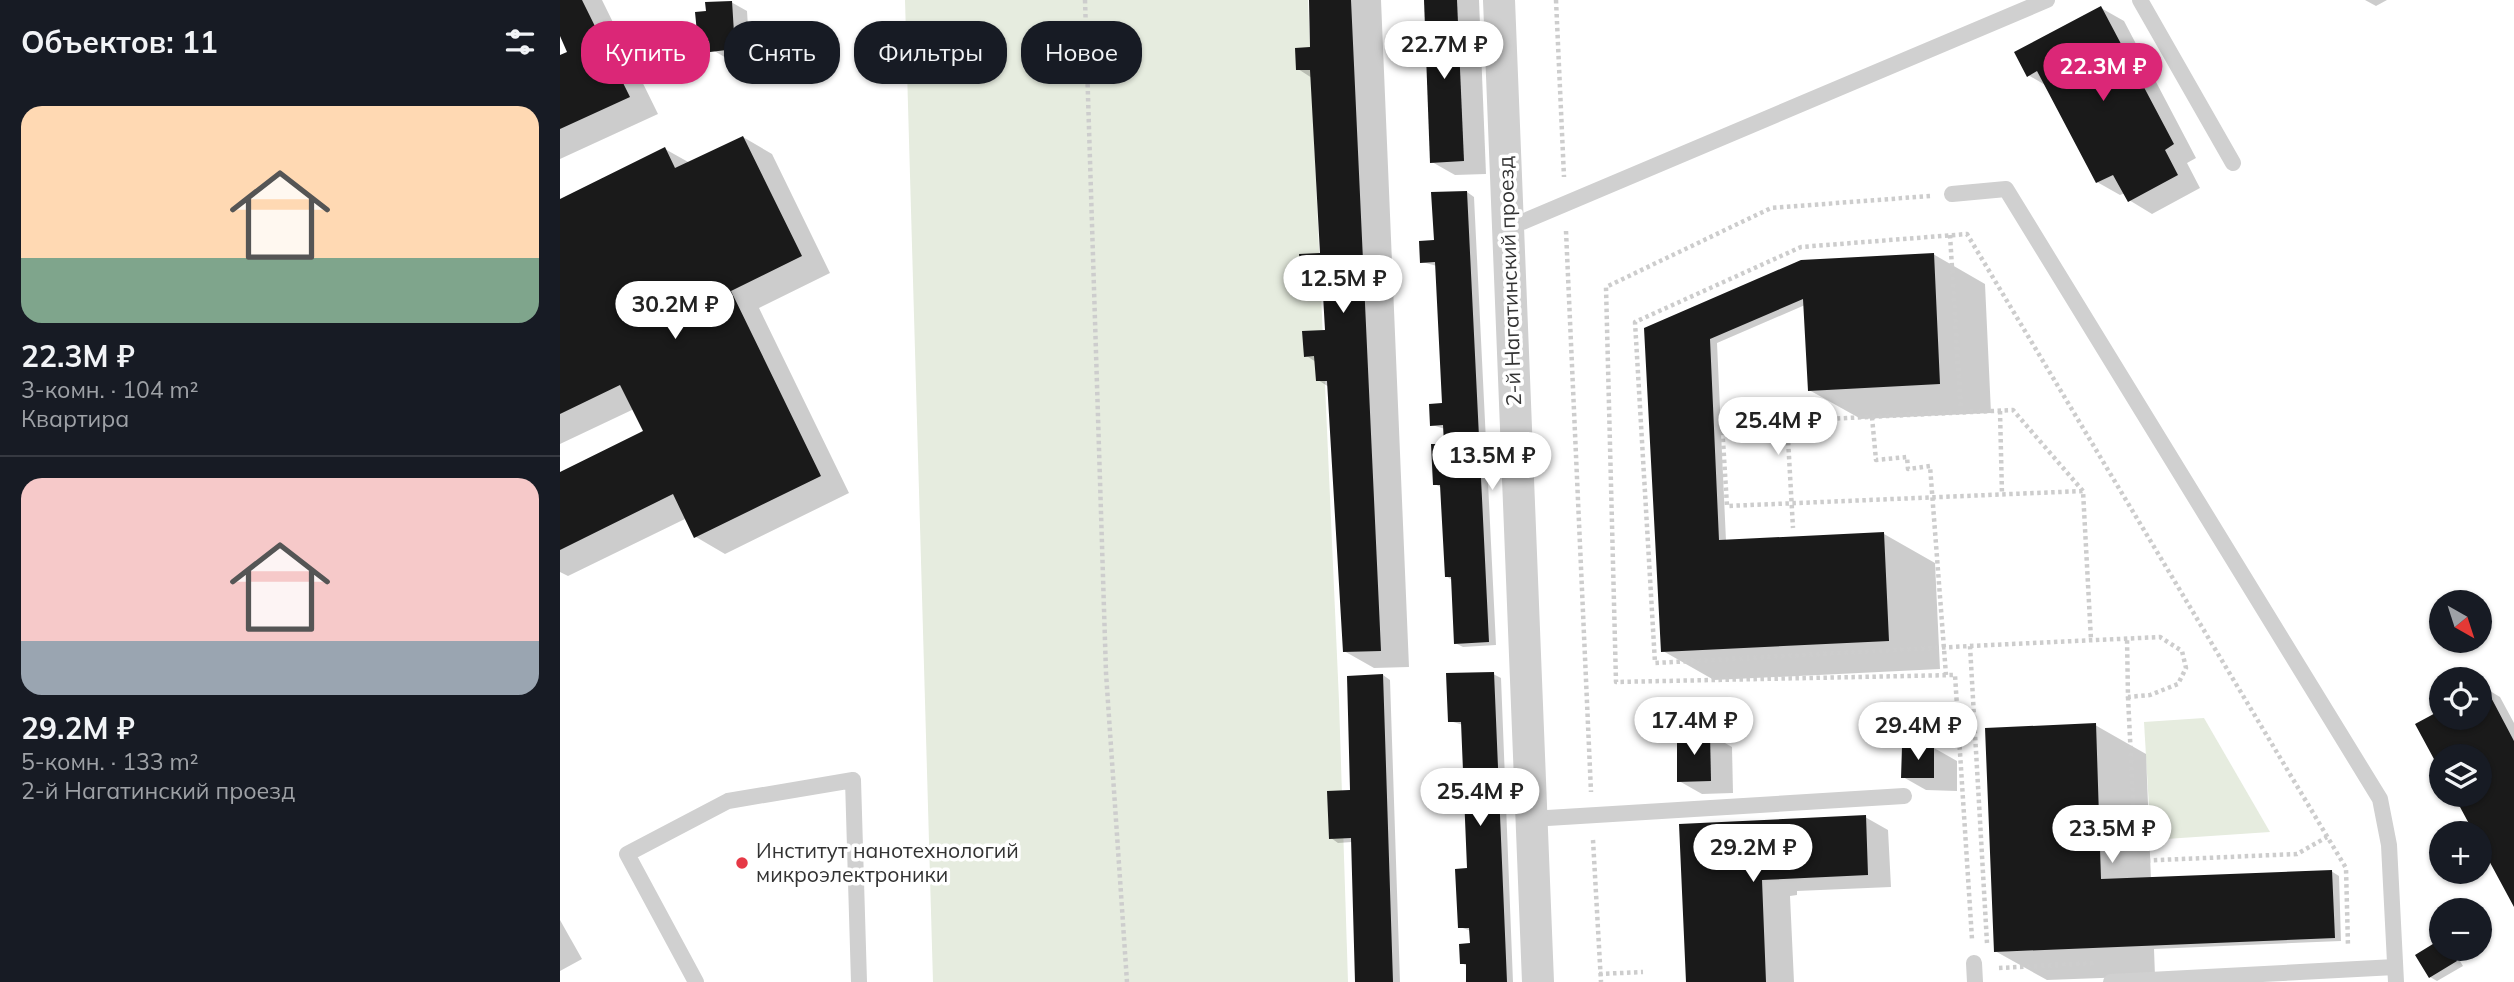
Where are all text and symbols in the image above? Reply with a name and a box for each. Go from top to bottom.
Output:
chip: Купить [581,21,710,84]
chip: Снять [724,21,840,84]
chip: Фильтры [854,21,1007,84]
chip: Новое [1021,21,1142,84]
pin: 22.7M ₽ [1379,22,1509,81]
text: Объектов: 11 [21,23,218,61]
icon: filters [501,23,539,61]
text: 22.7M ₽ [1400,29,1488,58]
pin: 22.3M ₽ [2038,43,2168,103]
text: 22.3M ₽ [2059,51,2147,80]
icon: home [217,152,343,278]
street label: 2-й Нагатинский проезд [1492,155,1526,407]
pin: 12.5M ₽ [1278,256,1408,315]
text: 12.5M ₽ [1299,263,1387,292]
pin: 30.2M ₽ [610,282,740,341]
text: 30.2M ₽ [631,289,719,318]
text: 22.3M ₽ [21,337,135,375]
text: 3-комн. · 104 m² [21,375,199,404]
pin: 25.4M ₽ [1713,398,1843,457]
text: Квартира [21,404,129,433]
text: 25.4M ₽ [1734,405,1822,434]
pin: 13.5M ₽ [1427,433,1557,492]
text: 13.5M ₽ [1448,440,1536,469]
icon: home [217,524,343,650]
north arrow [2429,590,2492,653]
map controls [2429,590,2492,961]
button: locate [2429,667,2492,730]
pin: 17.4M ₽ [1629,698,1759,757]
pin: 29.4M ₽ [1853,702,1983,762]
text: 17.4M ₽ [1650,705,1738,734]
text: 29.2M ₽ [21,709,135,747]
text: 29.4M ₽ [1874,710,1962,739]
button: layers [2429,744,2492,807]
text: 5-комн. · 133 m² [21,747,199,776]
pin: 25.4M ₽ [1415,768,1545,828]
text: 2-й Нагатинский проезд [21,776,295,805]
text: 25.4M ₽ [1436,776,1524,805]
pin: 23.5M ₽ [2047,806,2177,865]
text: 23.5M ₽ [2068,813,2156,842]
button: + [2429,821,2492,884]
pin: 29.2M ₽ [1688,824,1818,884]
text: 29.2M ₽ [1709,832,1797,861]
place label: Институт нанотехнологий микроэлектроники [756,837,1019,887]
marker: Институт нанотехнологий микроэлектроники [734,855,750,871]
button: − [2429,898,2492,961]

